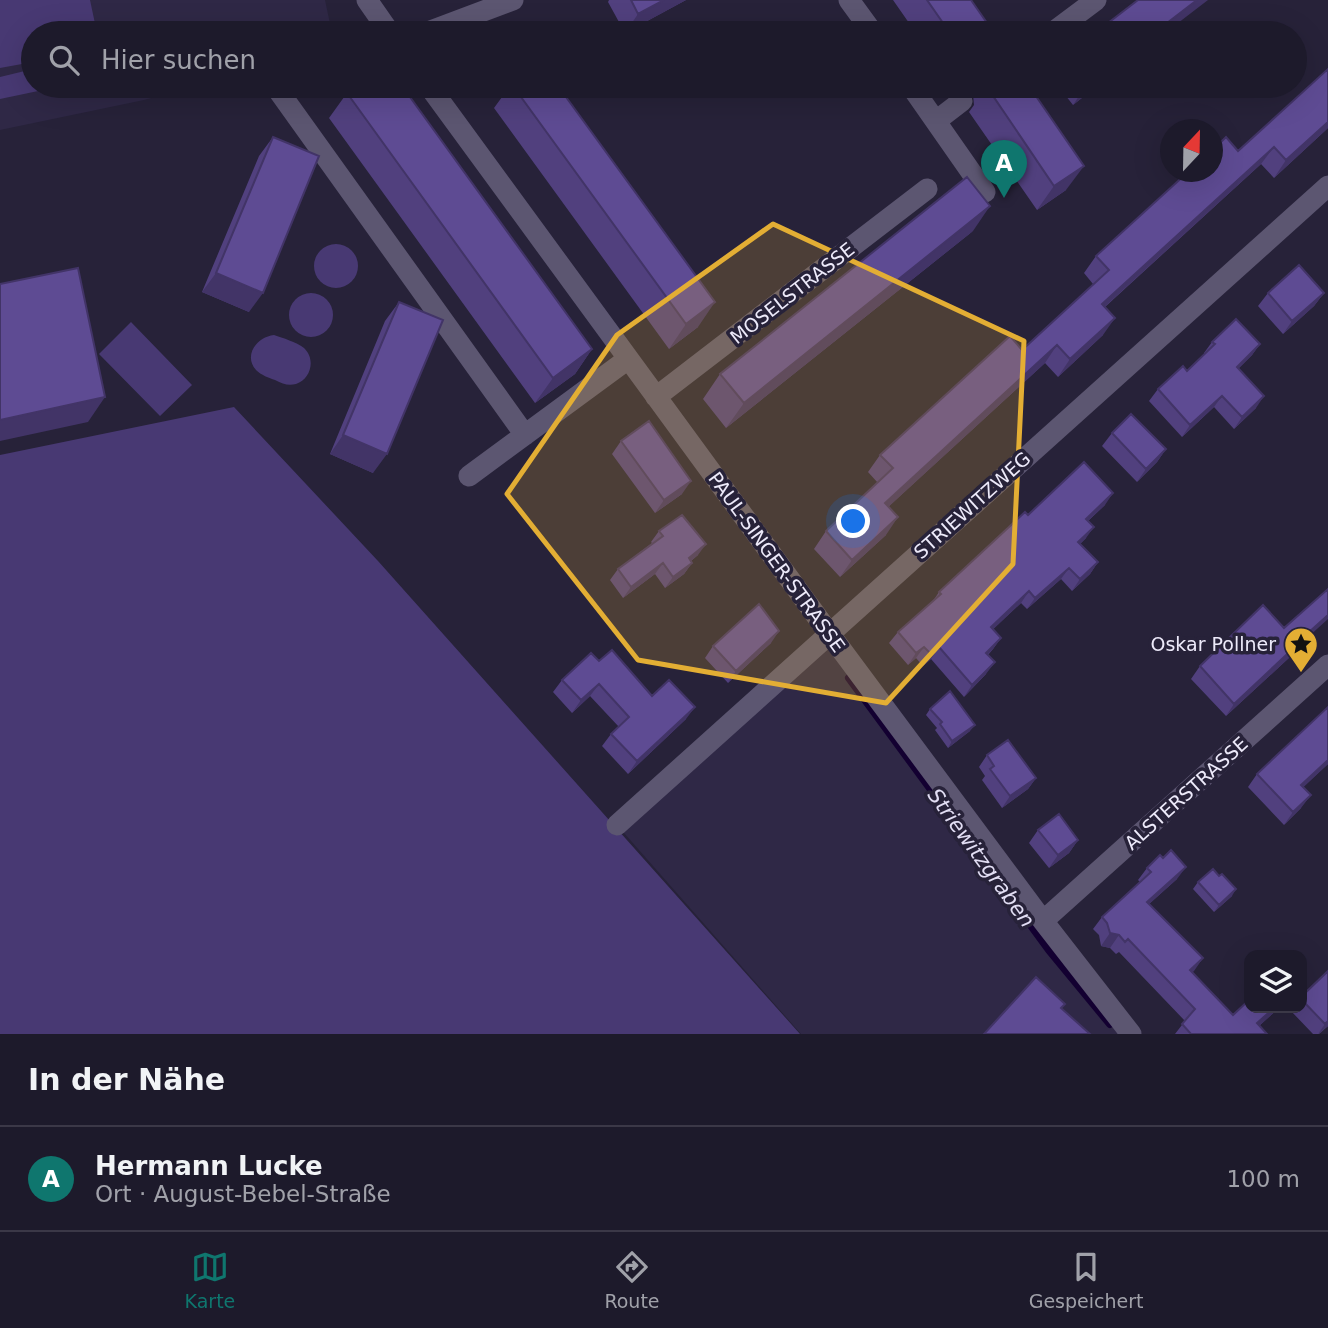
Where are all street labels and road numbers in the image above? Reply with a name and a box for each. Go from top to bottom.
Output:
street label: MOSELSTRASSE [726,238,858,348]
street label: STRIEWITZWEG [909,447,1035,563]
street label: PAUL-SINGER-STRASSE [704,468,850,656]
street label: ALSTERSTRASSE [1120,732,1252,854]

